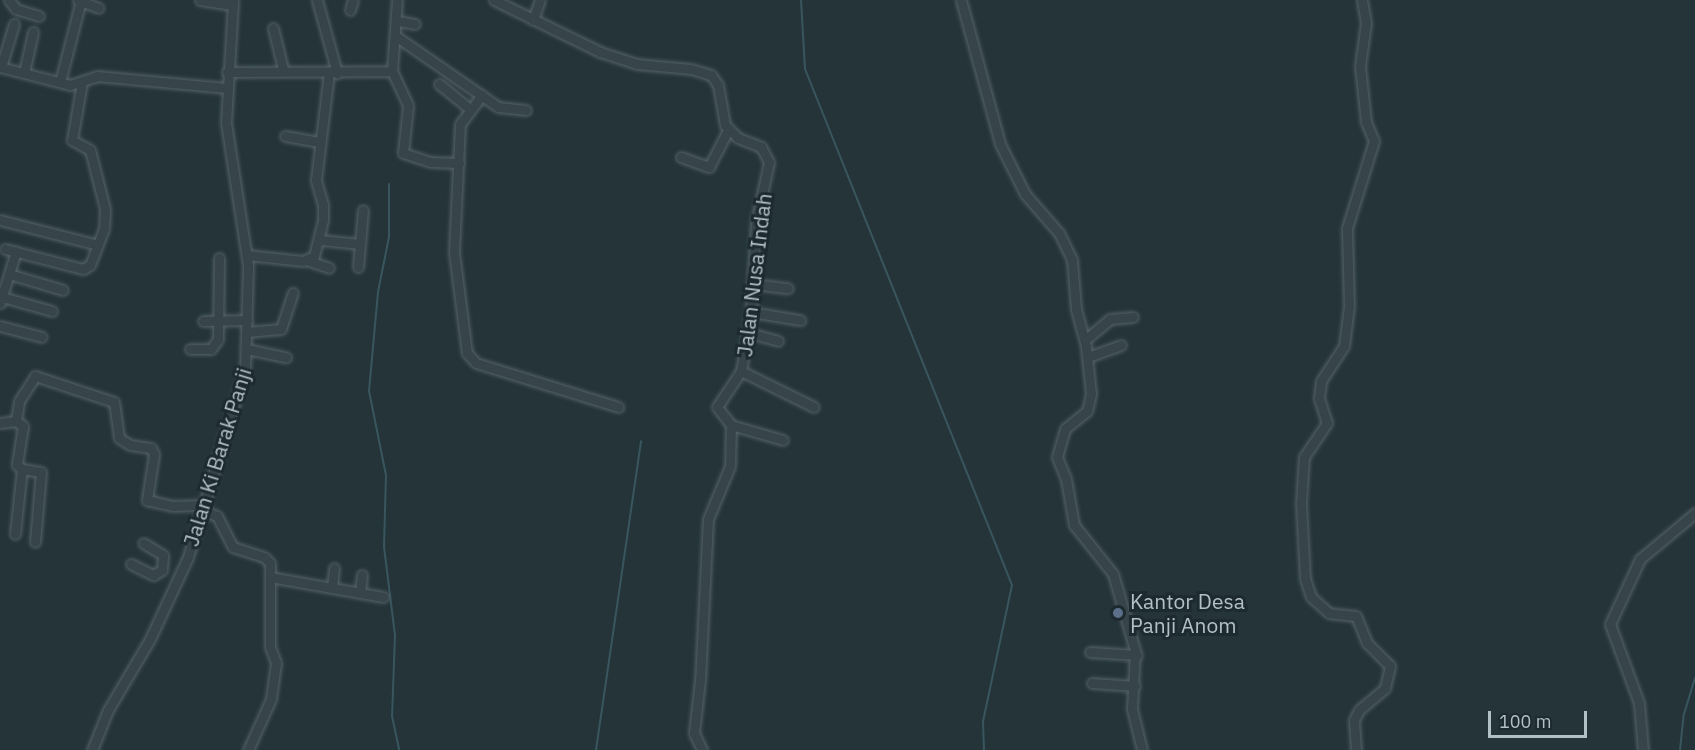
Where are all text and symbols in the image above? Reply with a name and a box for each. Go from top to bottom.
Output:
street label: Jalan Nusa Indah [731,192,777,358]
street label: Jalan Ki Barak Panji [178,365,256,549]
place label: Kantor Desa Panji Anom [1130,588,1245,638]
marker: Kantor Desa Panji Anom [1111,606,1125,620]
scale bar [1491,699,1590,737]
text: 100 m [1499,710,1551,733]

